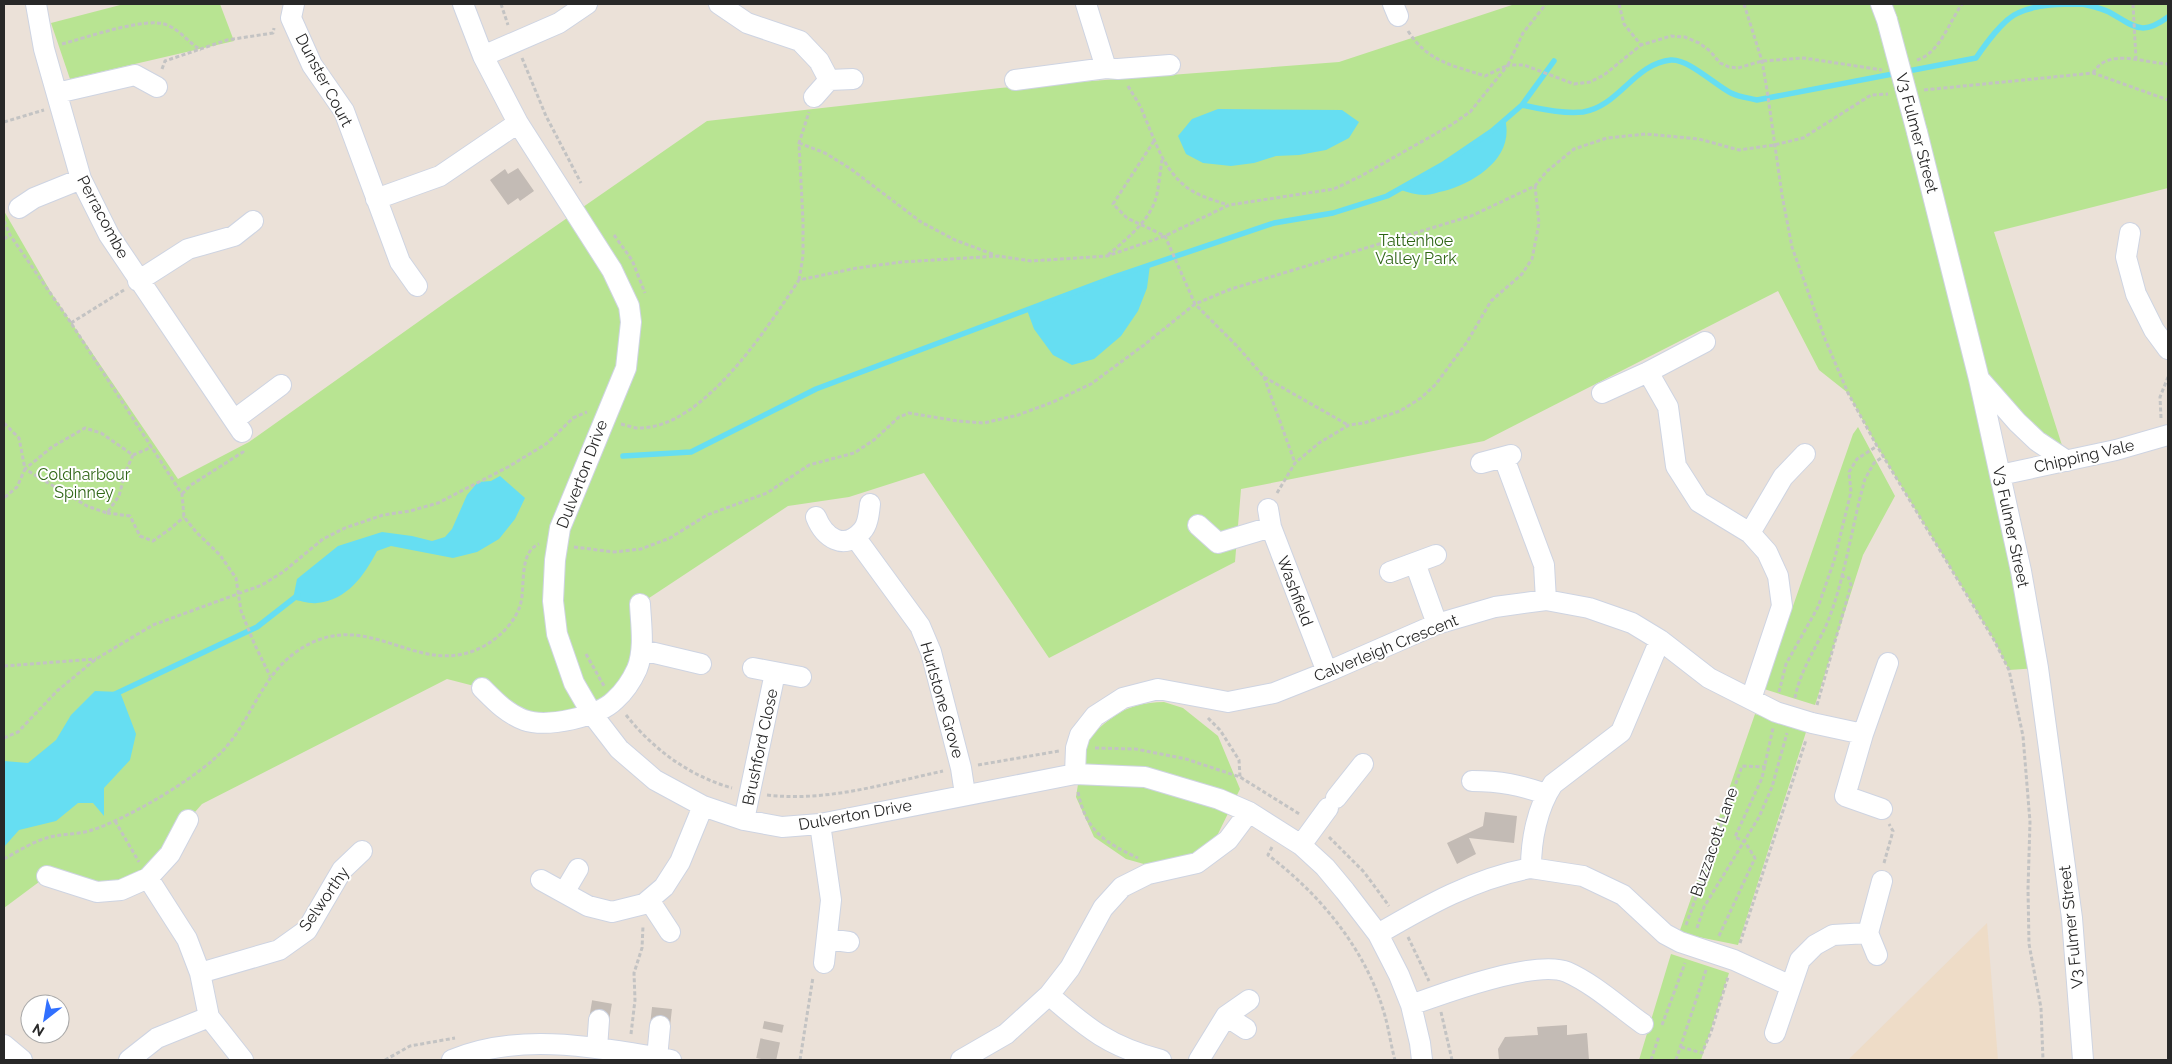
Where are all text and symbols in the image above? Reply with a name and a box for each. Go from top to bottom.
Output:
street label: Dunster Court [291,30,357,130]
street label: V3 Fulmer Street [1892,71,1942,196]
street label: Perracombe [73,172,133,262]
park label: Tattenhoe Valley Park [1375,231,1457,268]
street label: Dulverton Drive [553,417,611,531]
street label: Chipping Vale [2032,435,2136,477]
park label: Coldharbour Spinney [38,465,131,502]
street label: V3 Fulmer Street [1989,465,2033,590]
street label: Washfield [1273,553,1317,629]
street label: Calverleigh Crescent [1311,610,1461,686]
street label: Hurlstone Grove [916,640,968,760]
street label: Brushford Close [738,687,782,807]
street label: Buzzacott Lane [1686,785,1742,899]
street label: Dulverton Drive [797,796,913,834]
street label: Selworthy [295,863,353,935]
street label: V3 Fulmer Street [2055,864,2087,989]
north arrow [20,994,70,1044]
text: N [30,1021,47,1040]

